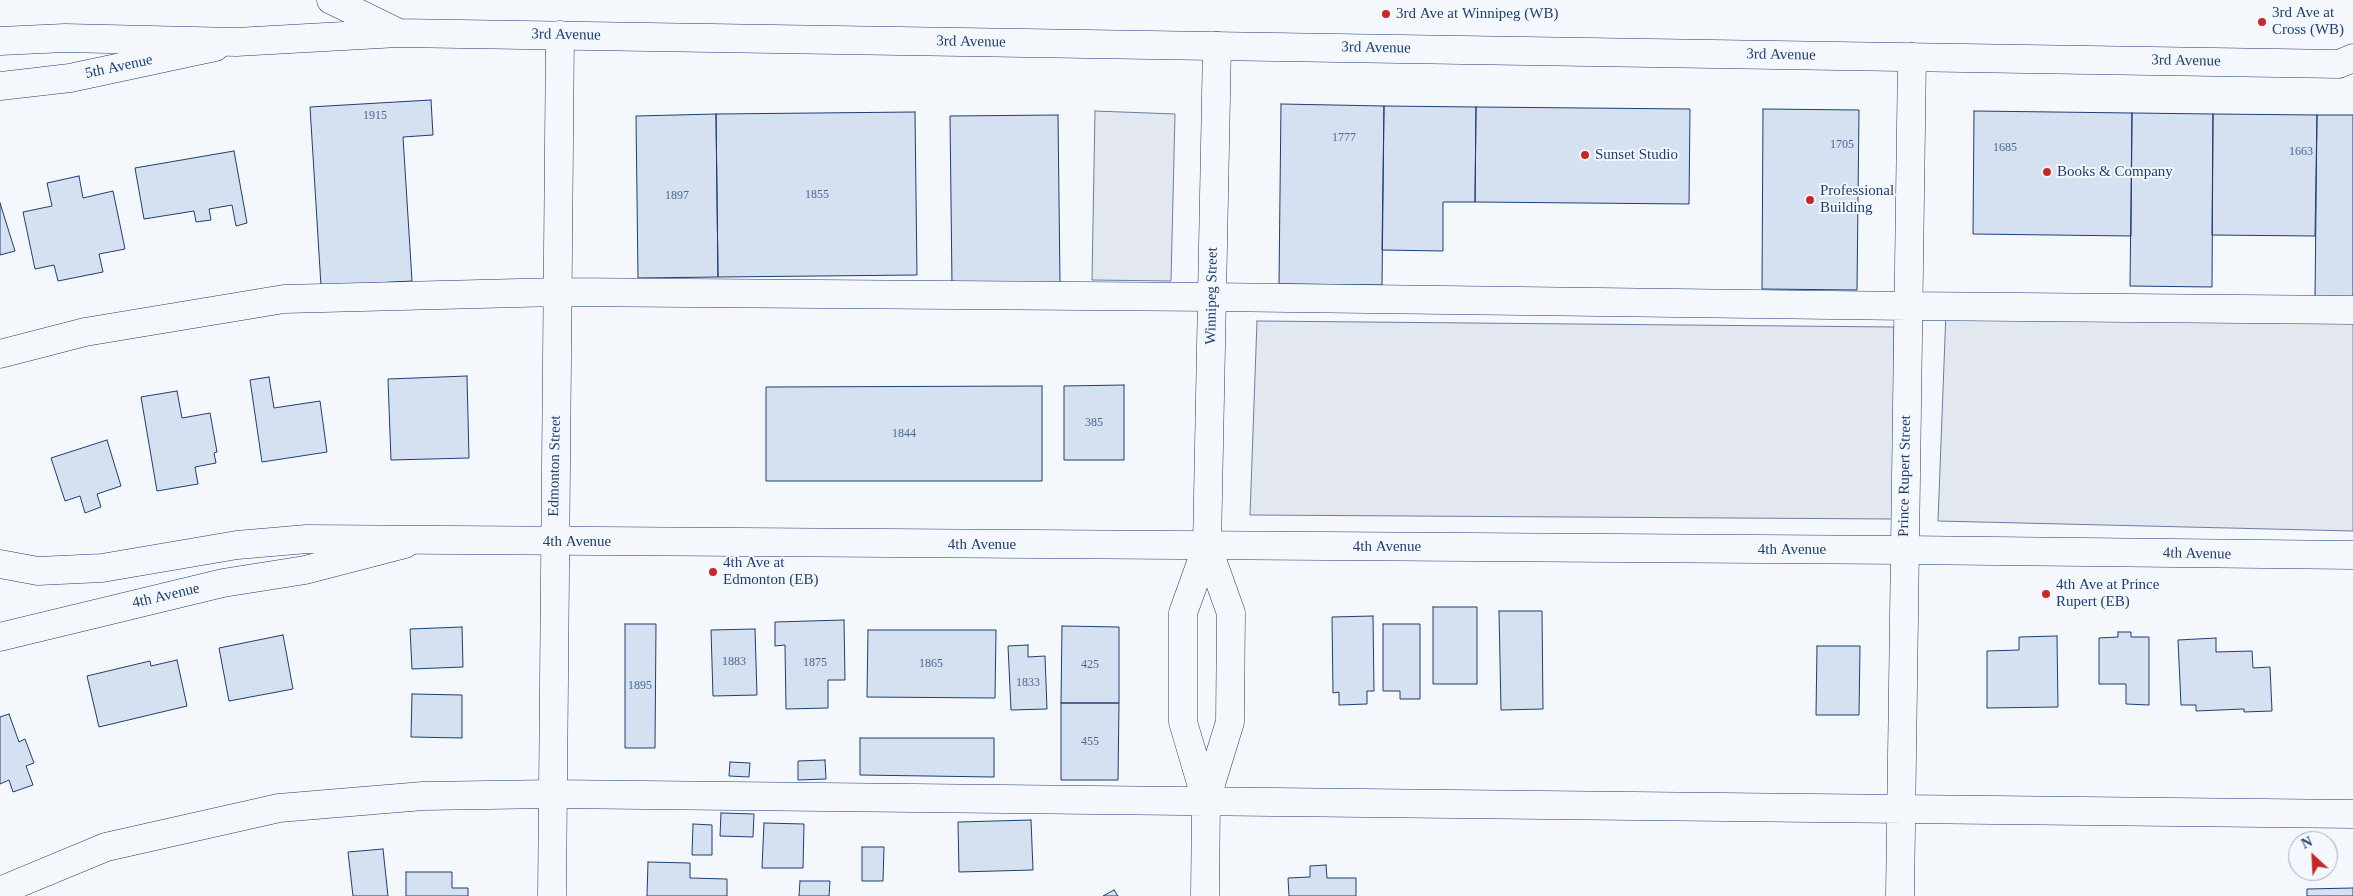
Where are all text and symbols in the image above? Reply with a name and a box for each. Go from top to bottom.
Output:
place label: 3rd Ave at Cross (WB) [2272,4,2344,39]
place label: 3rd Ave at Winnipeg (WB) [1396,5,1558,23]
marker: 3rd Ave at Winnipeg (WB) [1380,8,1392,20]
marker: 3rd Ave at Cross (WB) [2256,16,2268,28]
street label: 3rd Avenue [531,25,601,45]
street label: 3rd Avenue [936,32,1006,52]
street label: 3rd Avenue [1341,38,1411,58]
street label: 3rd Avenue [1746,45,1816,65]
street label: 5th Avenue [84,51,154,83]
street label: 3rd Avenue [2151,51,2221,71]
house number: 1915 [363,109,387,123]
house number: 1777 [1332,131,1356,145]
house number: 1705 [1830,138,1854,152]
house number: 1685 [1993,141,2017,155]
house number: 1663 [2289,145,2313,159]
place label: Sunset Studio [1595,146,1678,164]
marker: Sunset Studio [1579,149,1591,161]
place label: Books & Company [2057,163,2173,181]
marker: Books & Company [2041,166,2053,178]
place label: Professional Building [1820,182,1894,217]
house number: 1855 [805,188,829,202]
house number: 1897 [665,189,689,203]
marker: Professional Building [1804,194,1816,206]
street label: Winnipeg Street [1202,247,1222,345]
street label: Edmonton Street [545,415,565,517]
street label: Prince Rupert Street [1895,415,1915,537]
house number: 385 [1085,416,1103,430]
house number: 1844 [892,427,916,441]
street label: 4th Avenue [543,533,611,551]
street label: 4th Avenue [948,536,1016,554]
street label: 4th Avenue [1353,538,1421,556]
street label: 4th Avenue [1758,541,1826,559]
street label: 4th Avenue [2163,544,2231,564]
place label: 4th Ave at Edmonton (EB) [723,554,818,589]
marker: 4th Ave at Edmonton (EB) [707,566,719,578]
place label: 4th Ave at Prince Rupert (EB) [2056,576,2159,611]
street label: 4th Avenue [131,580,201,612]
marker: 4th Ave at Prince Rupert (EB) [2040,588,2052,600]
house number: 1883 [722,655,746,669]
house number: 1875 [803,656,827,670]
house number: 1865 [919,657,943,671]
house number: 425 [1081,658,1099,672]
house number: 1833 [1016,676,1040,690]
house number: 1895 [628,679,652,693]
house number: 455 [1081,735,1099,749]
north arrow [2288,831,2338,881]
text: N [2299,834,2315,852]

